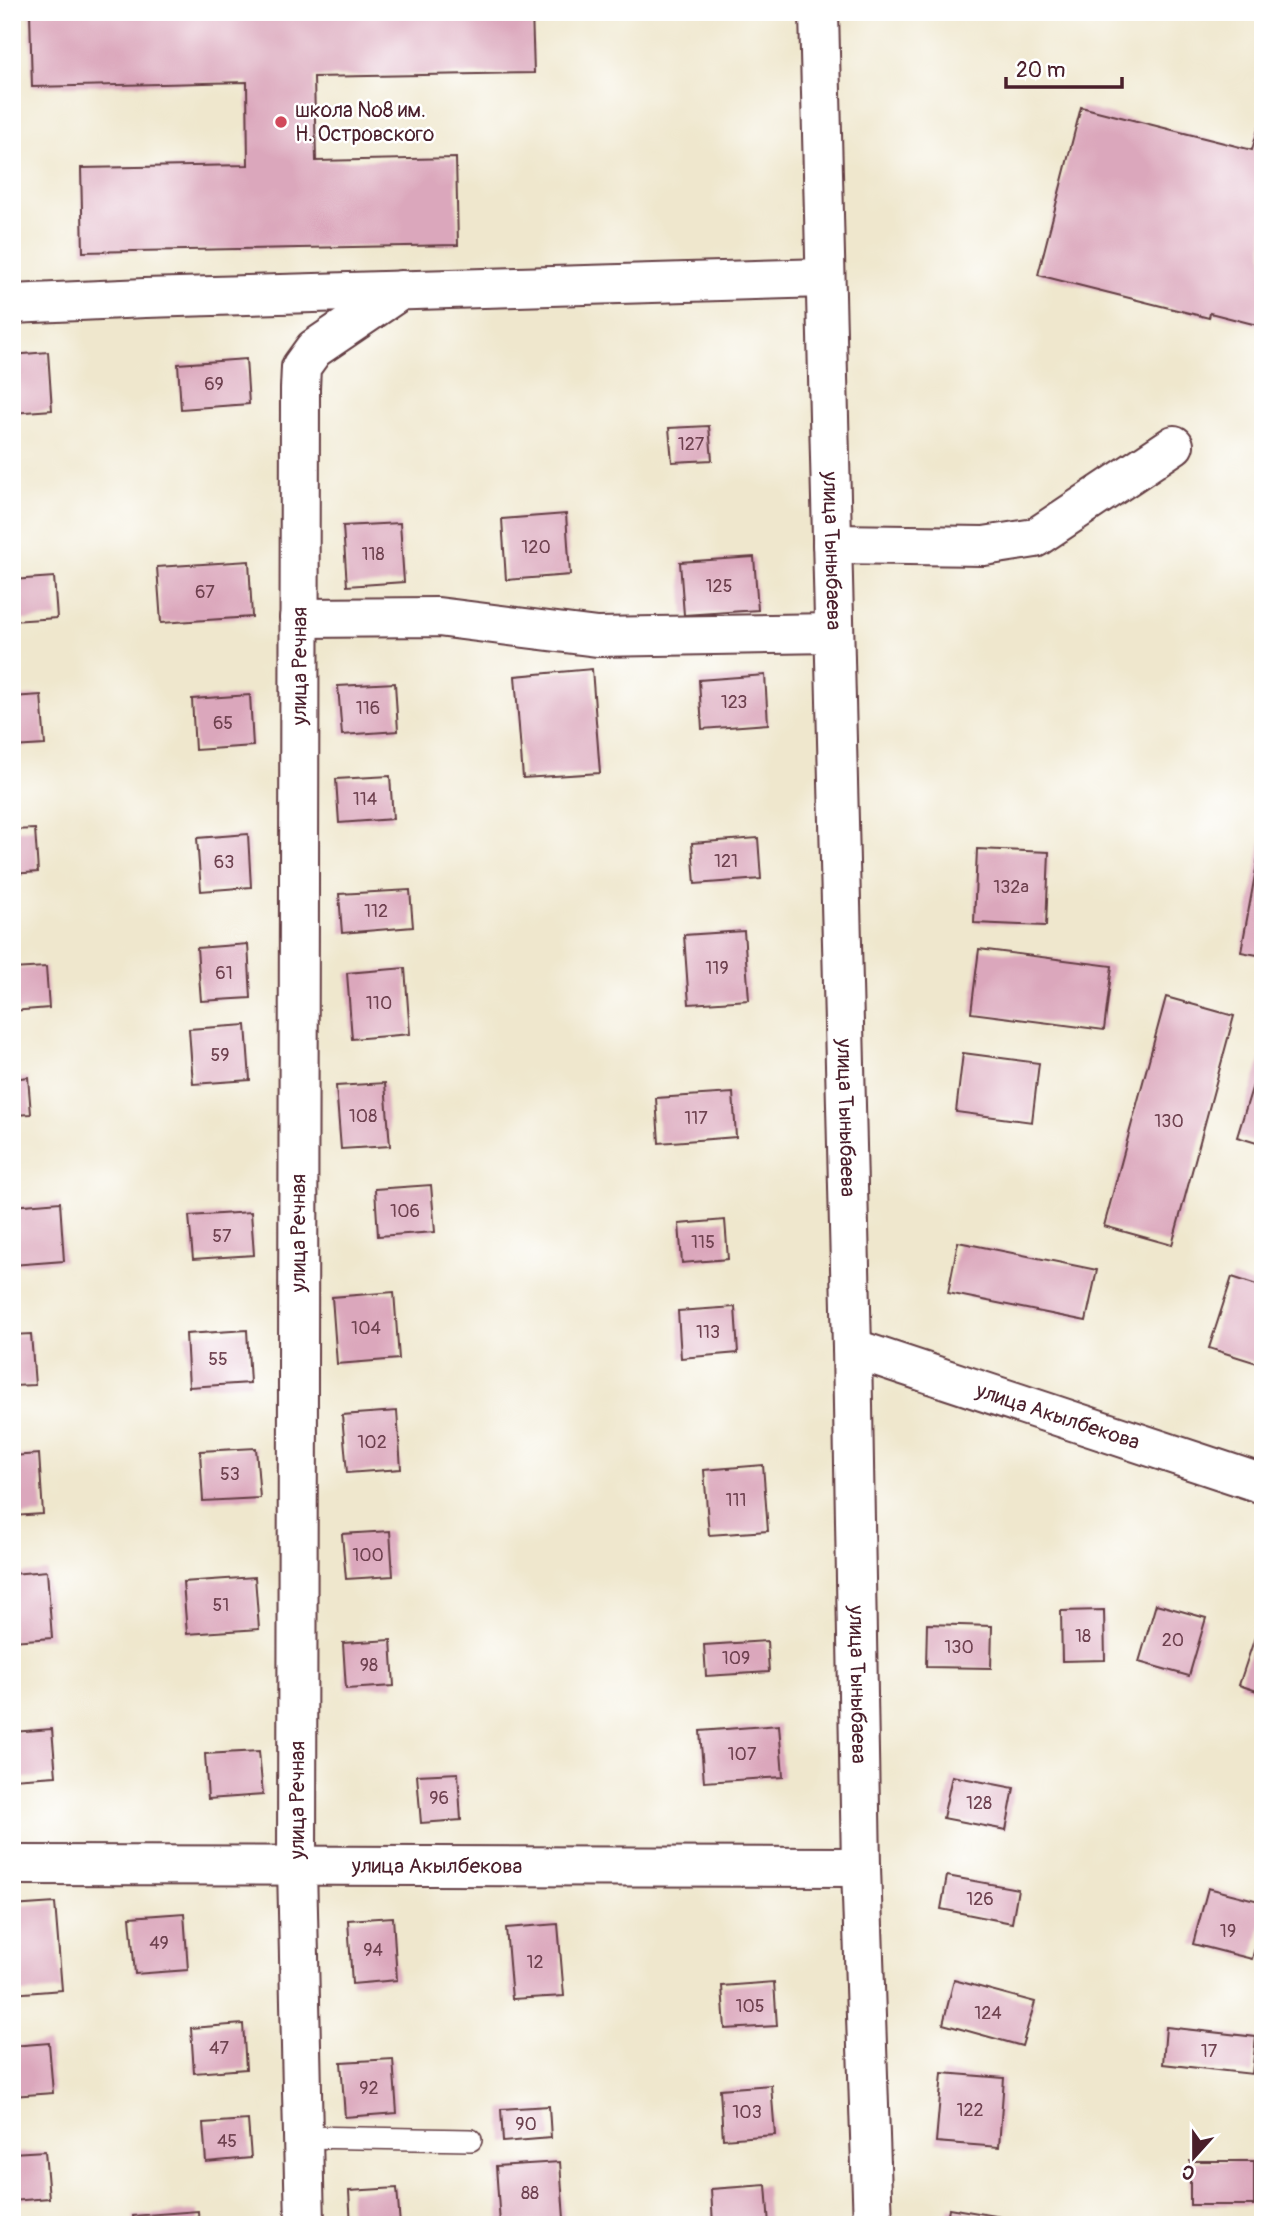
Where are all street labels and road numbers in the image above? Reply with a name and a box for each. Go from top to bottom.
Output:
street label: улица Тыныбаева [817,470,848,630]
street label: улица Речная [286,607,313,726]
street label: улица Тыныбаева [831,1037,862,1197]
street label: улица Речная [285,1174,312,1293]
street label: улица Акылбекова [972,1376,1143,1456]
street label: улица Тыныбаева [843,1604,873,1764]
street label: улица Речная [284,1741,311,1860]
street label: улица Акылбекова [351,1852,522,1880]

